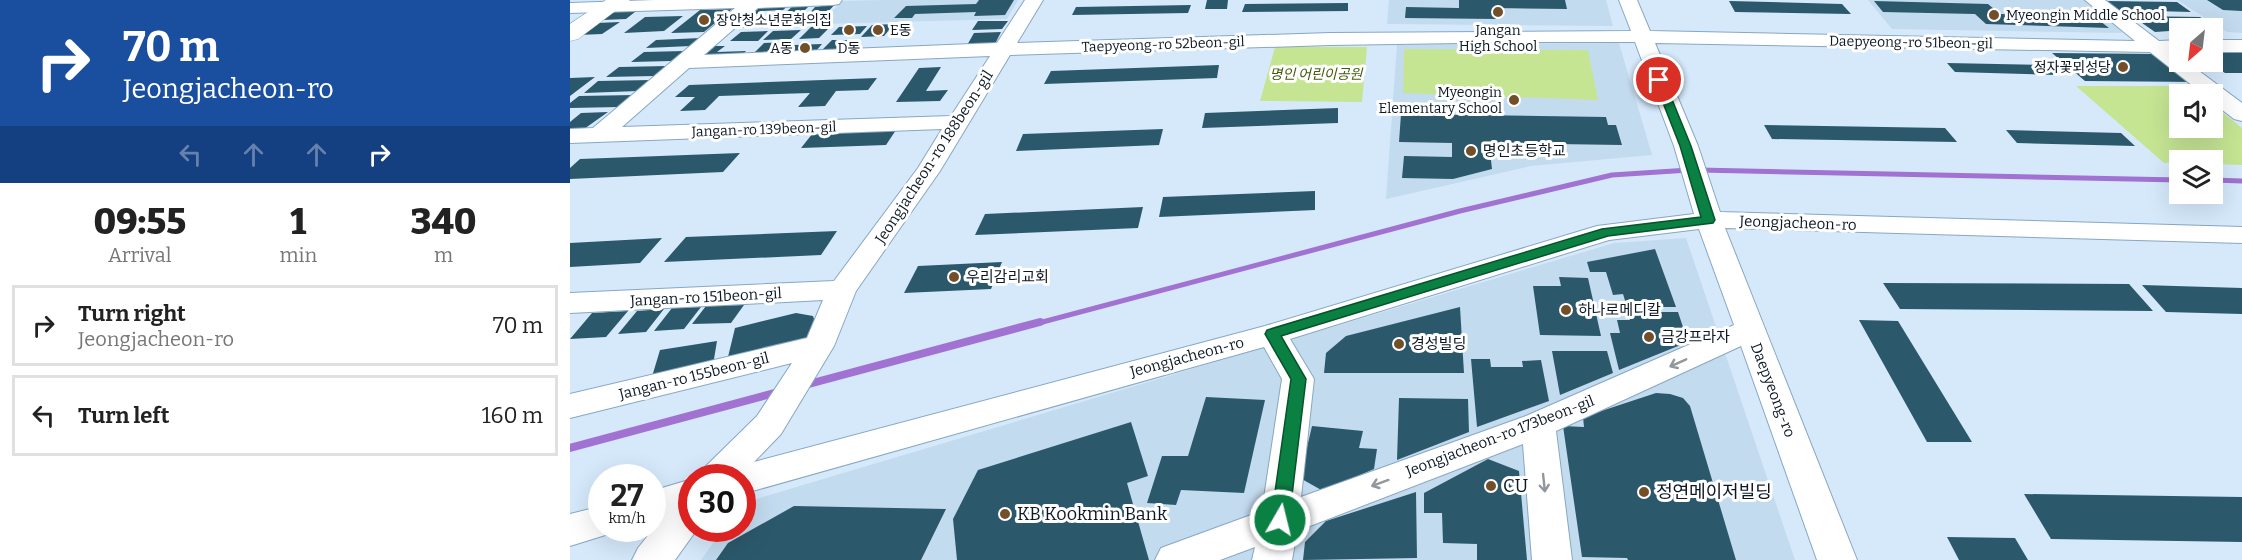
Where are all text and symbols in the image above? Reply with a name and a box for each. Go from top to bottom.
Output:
marker: Jangan High School [1491,5,1505,19]
place label: Myeongin Middle School [2006,7,2165,24]
marker: Myeongin Middle School [1987,8,2001,22]
place label: 장안청소년문화의집 [716,12,832,29]
marker: 장안청소년문화의집 [697,13,711,27]
north arrow [2169,18,2223,72]
map controls [2169,18,2223,204]
text: 70 m [123,22,219,72]
place label: E동 [890,22,912,39]
place label: Jangan High School [1459,22,1537,55]
marker: D동 [842,23,856,37]
marker: E동 [871,23,885,37]
icon: right [24,24,102,102]
street label: Taepyeong-ro 52beon-gil [1081,33,1245,56]
street label: Daepyeong-ro 51beon-gil [1829,33,1993,52]
place label: A동 [770,40,793,57]
place label: D동 [838,40,861,57]
marker: A동 [798,41,812,55]
pin [1633,54,1684,105]
place label: 정자꽃뫼성당 [2034,59,2111,76]
marker: 정자꽃뫼성당 [2116,60,2130,74]
icon: arrive [1642,63,1675,96]
park label: 명인 어린이공원 [1270,66,1364,83]
street label: Jeongjacheon-ro 188beon-gil [871,67,997,248]
text: Jeongjacheon-ro [123,73,334,105]
place label: Myeongin Elementary School [1379,84,1502,117]
button: sound [2169,84,2223,138]
marker: Myeongin Elementary School [1507,93,1521,107]
street label: Jangan-ro 139beon-gil [690,118,837,141]
icon: left [174,138,207,171]
icon: ahead [237,138,270,171]
icon: ahead [300,138,333,171]
icon: right [363,138,396,171]
place label: 명인초등학교 [1483,142,1566,160]
marker: 명인초등학교 [1464,144,1478,158]
button: layers [2169,150,2223,204]
text: 09:55 [93,200,186,244]
text: 1 [290,200,306,244]
text: 340 [411,200,477,244]
street label: Jeongjacheon-ro [1738,212,1857,234]
text: Arrival [108,243,171,267]
text: min [279,243,317,267]
text: m [434,243,453,267]
place label: 우리감리교회 [966,268,1049,286]
marker: 우리감리교회 [947,270,961,284]
street label: Jangan-ro 151beon-gil [629,284,782,310]
text: Turn right [78,300,186,327]
place label: 하나로메디칼 [1578,301,1661,319]
marker: 하나로메디칼 [1559,303,1573,317]
icon: right [27,309,60,342]
text: 70 m [493,312,543,339]
text: Jeongjacheon-ro [78,327,234,351]
place label: 금강프라자 [1661,328,1730,346]
marker: 금강프라자 [1642,330,1656,344]
street label: Jeongjacheon-ro [1127,333,1246,381]
place label: 경성빌딩 [1411,335,1466,353]
marker: 경성빌딩 [1392,337,1406,351]
street label: Daepyeong-ro [1747,340,1799,440]
street label: Jangan-ro 155beon-gil [616,349,771,404]
one-way arrow [1669,357,1687,369]
street label: Jeongjacheon-ro 173beon-gil [1402,392,1597,481]
icon: left [27,399,60,432]
text: Turn left [78,402,170,429]
text: 160 m [482,402,543,429]
speed limit sign: 30 [678,464,756,542]
one-way arrow [1539,472,1550,492]
place label: CU [1503,475,1528,497]
text: 27 [611,478,643,514]
one-way arrow [1372,478,1390,489]
marker: CU [1484,479,1498,493]
place label: 정연메이저빌딩 [1656,481,1772,503]
marker: 정연메이저빌딩 [1637,485,1651,499]
position arrow [1248,488,1312,552]
place label: KB Kookmin Bank [1017,503,1168,525]
marker: KB Kookmin Bank [998,507,1012,521]
text: km/h [608,509,646,527]

